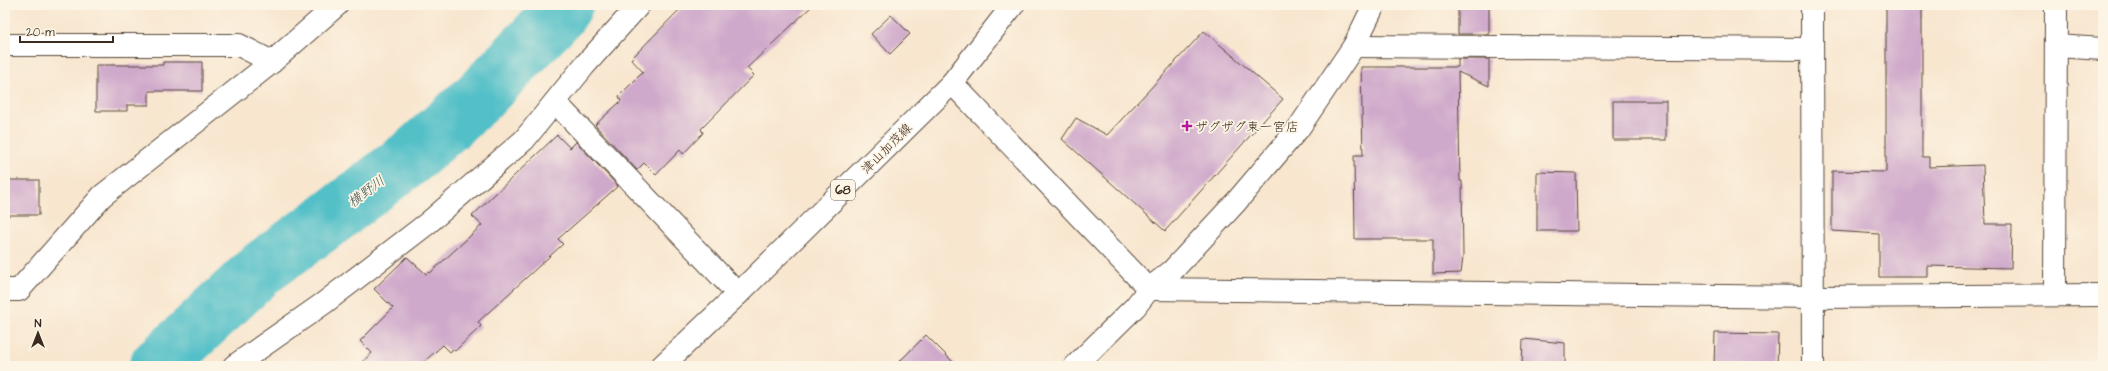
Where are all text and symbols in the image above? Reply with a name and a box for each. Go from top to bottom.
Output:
scale bar [20,18,113,44]
text: 20 m [26,24,55,41]
place label: ザグザグ東一宮店 [1195,118,1298,136]
street label: 津山加茂線 [857,119,917,178]
marker: ザグザグ東一宮店 [1182,121,1192,131]
water label: 横野川 [344,171,389,212]
road number: 68 [831,180,855,200]
north arrow [18,313,58,353]
text: N [35,316,42,331]

